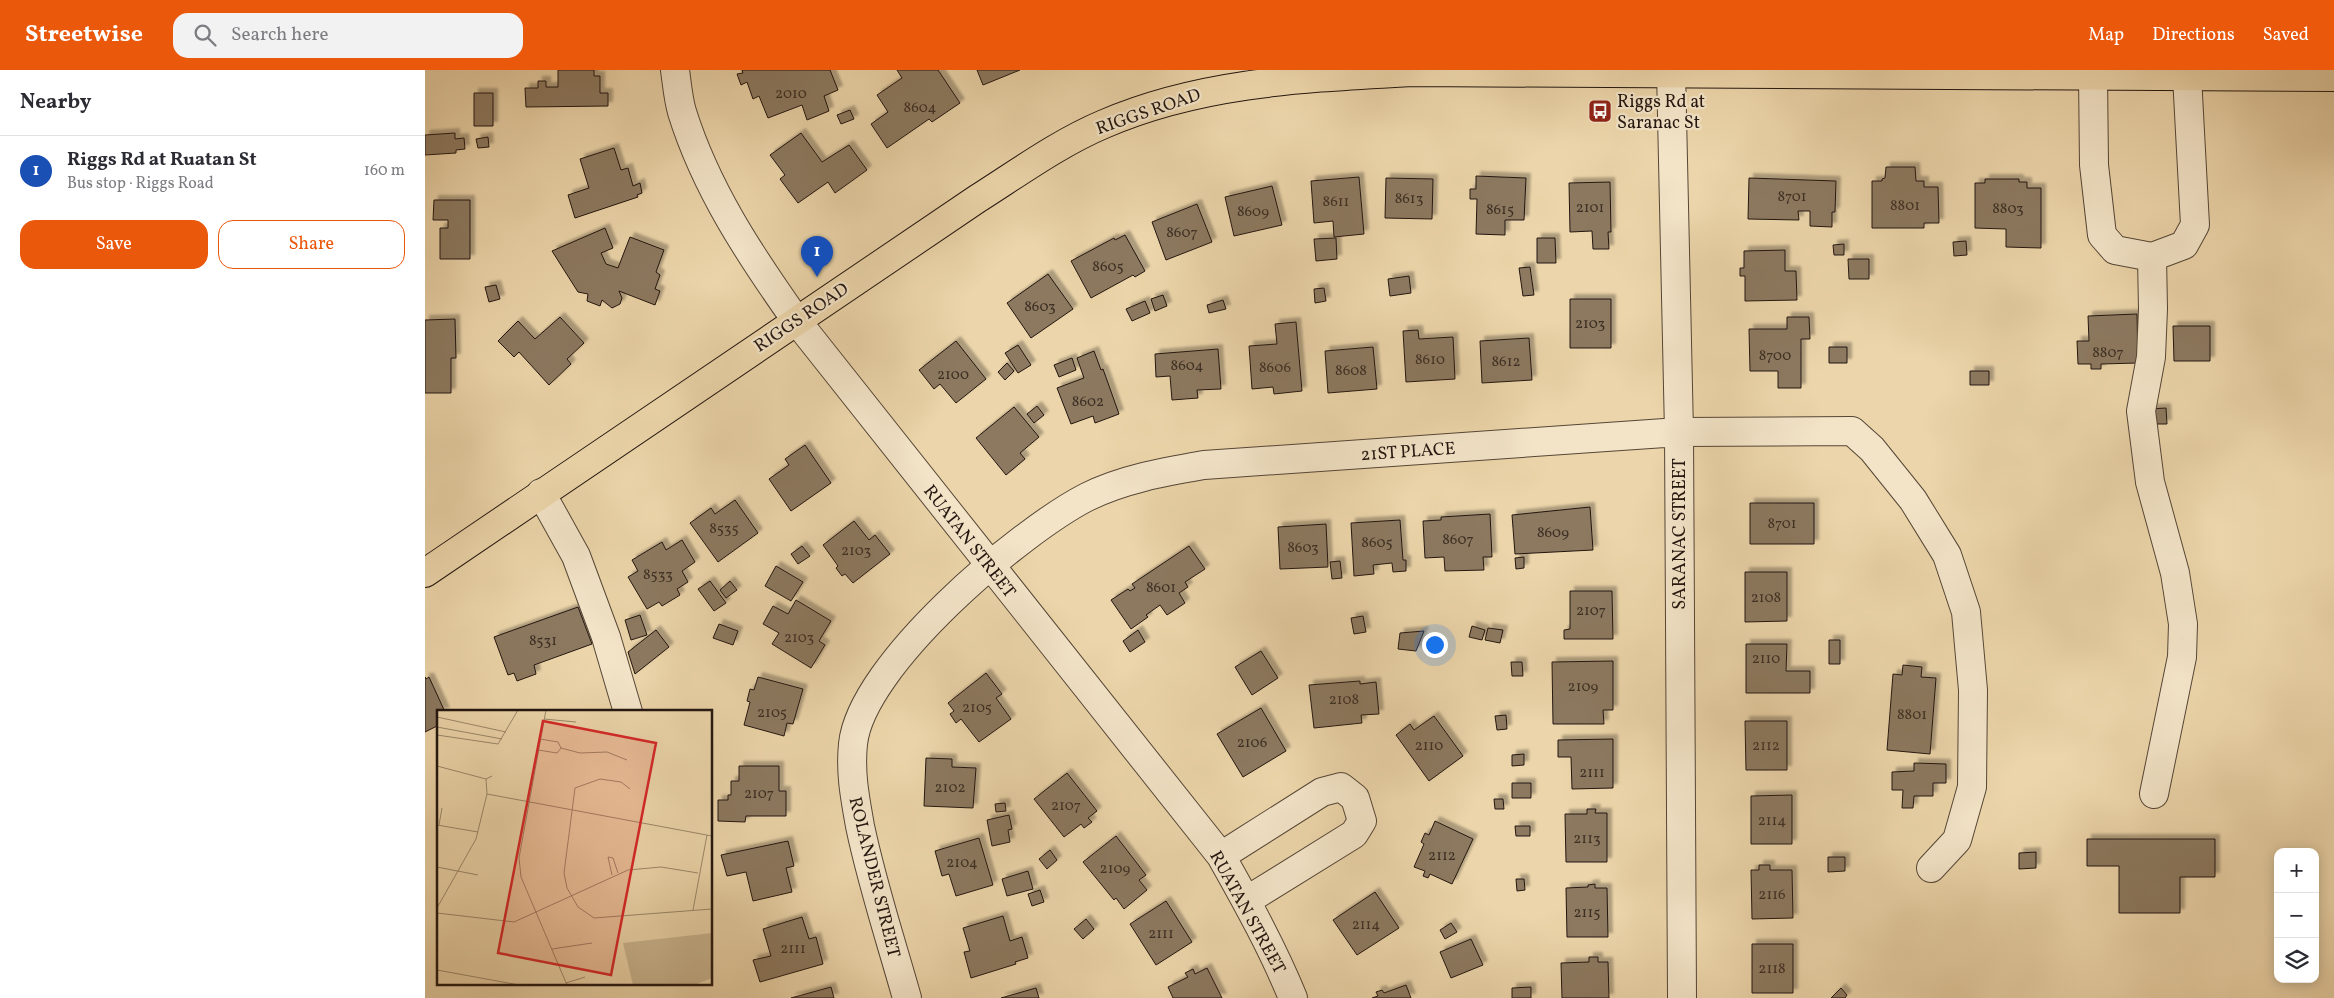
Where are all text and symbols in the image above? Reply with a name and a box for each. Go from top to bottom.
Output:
search box [173,13,523,58]
text: Streetwise [25,18,143,52]
icon: search [191,21,219,49]
text: Search here [231,22,328,48]
text: Map [2088,23,2124,48]
text: Directions [2152,23,2235,48]
text: Saved [2263,23,2309,48]
street label: RIGGS ROAD [1093,83,1204,142]
house number: 2010 [775,84,807,105]
text: Nearby [20,88,91,117]
place label: Riggs Rd at Saranac St [1617,90,1705,136]
house number: 8604 [904,98,936,119]
bus stop icon: Riggs Rd at Saranac St [1587,98,1613,124]
text: Riggs Rd at Ruatan St [67,147,257,173]
text: 1 [33,160,39,182]
text: 160 m [364,160,405,182]
text: Bus stop · Riggs Road [67,173,214,195]
house number: 8701 [1777,187,1807,208]
house number: 8613 [1395,189,1423,210]
house number: 8611 [1323,192,1349,213]
house number: 8801 [1890,196,1920,217]
house number: 2101 [1576,198,1604,219]
house number: 8803 [1992,199,2024,220]
house number: 8615 [1486,200,1514,221]
house number: 8609 [1237,202,1269,223]
button: Save [20,220,208,269]
button: Share [218,220,405,269]
house number: 8607 [1166,223,1198,244]
pin: 1 [801,236,833,277]
house number: 8605 [1092,257,1124,278]
street label: RIGGS ROAD [749,277,854,359]
house number: 8603 [1024,297,1056,318]
house number: 2103 [1575,314,1605,335]
house number: 8807 [2092,343,2124,364]
house number: 8700 [1759,346,1791,367]
house number: 8610 [1415,350,1445,371]
house number: 8612 [1491,352,1521,373]
house number: 8604 [1171,356,1203,377]
house number: 8606 [1259,358,1291,379]
house number: 8608 [1335,361,1367,382]
house number: 2100 [937,365,969,386]
house number: 8602 [1072,392,1104,413]
street label: 21ST PLACE [1360,437,1456,468]
street label: SARANAC STREET [1668,458,1693,610]
street label: RUATAN STREET [917,480,1021,604]
house number: 8701 [1767,514,1797,535]
house number: 8535 [709,519,739,540]
house number: 8609 [1537,523,1569,544]
house number: 8607 [1442,530,1474,551]
house number: 8605 [1361,533,1393,554]
house number: 8603 [1287,538,1319,559]
house number: 2103 [841,541,871,562]
house number: 8533 [643,565,673,586]
house number: 8601 [1146,578,1176,599]
house number: 2108 [1751,588,1781,609]
house number: 2107 [1576,601,1606,622]
house number: 2103 [784,628,814,649]
house number: 8531 [529,631,557,652]
your location [1422,632,1448,658]
house number: 2110 [1752,649,1780,670]
house number: 2109 [1568,677,1599,698]
house number: 2108 [1329,690,1359,711]
house number: 2105 [962,698,992,719]
house number: 2105 [757,703,787,724]
house number: 8801 [1897,705,1927,726]
inset map [437,710,713,986]
house number: 2106 [1237,733,1267,754]
house number: 2110 [1415,736,1443,757]
house number: 2112 [1752,736,1780,757]
house number: 2111 [1579,763,1605,784]
house number: 2102 [935,778,965,799]
house number: 2107 [744,784,774,805]
street label: ROLANDER STREET [841,794,906,961]
house number: 2107 [1051,796,1081,817]
house number: 2114 [1758,811,1786,832]
house number: 2113 [1573,829,1601,850]
house number: 2112 [1428,846,1456,867]
street label: RUATAN STREET [1202,847,1291,979]
map controls [2274,848,2319,983]
button: + [2274,848,2319,893]
house number: 2104 [946,853,978,874]
house number: 2109 [1100,859,1131,880]
house number: 2116 [1758,885,1786,906]
button: − [2274,893,2319,938]
house number: 2115 [1574,903,1600,924]
house number: 2114 [1352,915,1380,936]
house number: 2111 [1148,924,1174,945]
button: layers [2274,938,2319,983]
house number: 2111 [780,939,806,960]
house number: 2118 [1758,959,1786,980]

